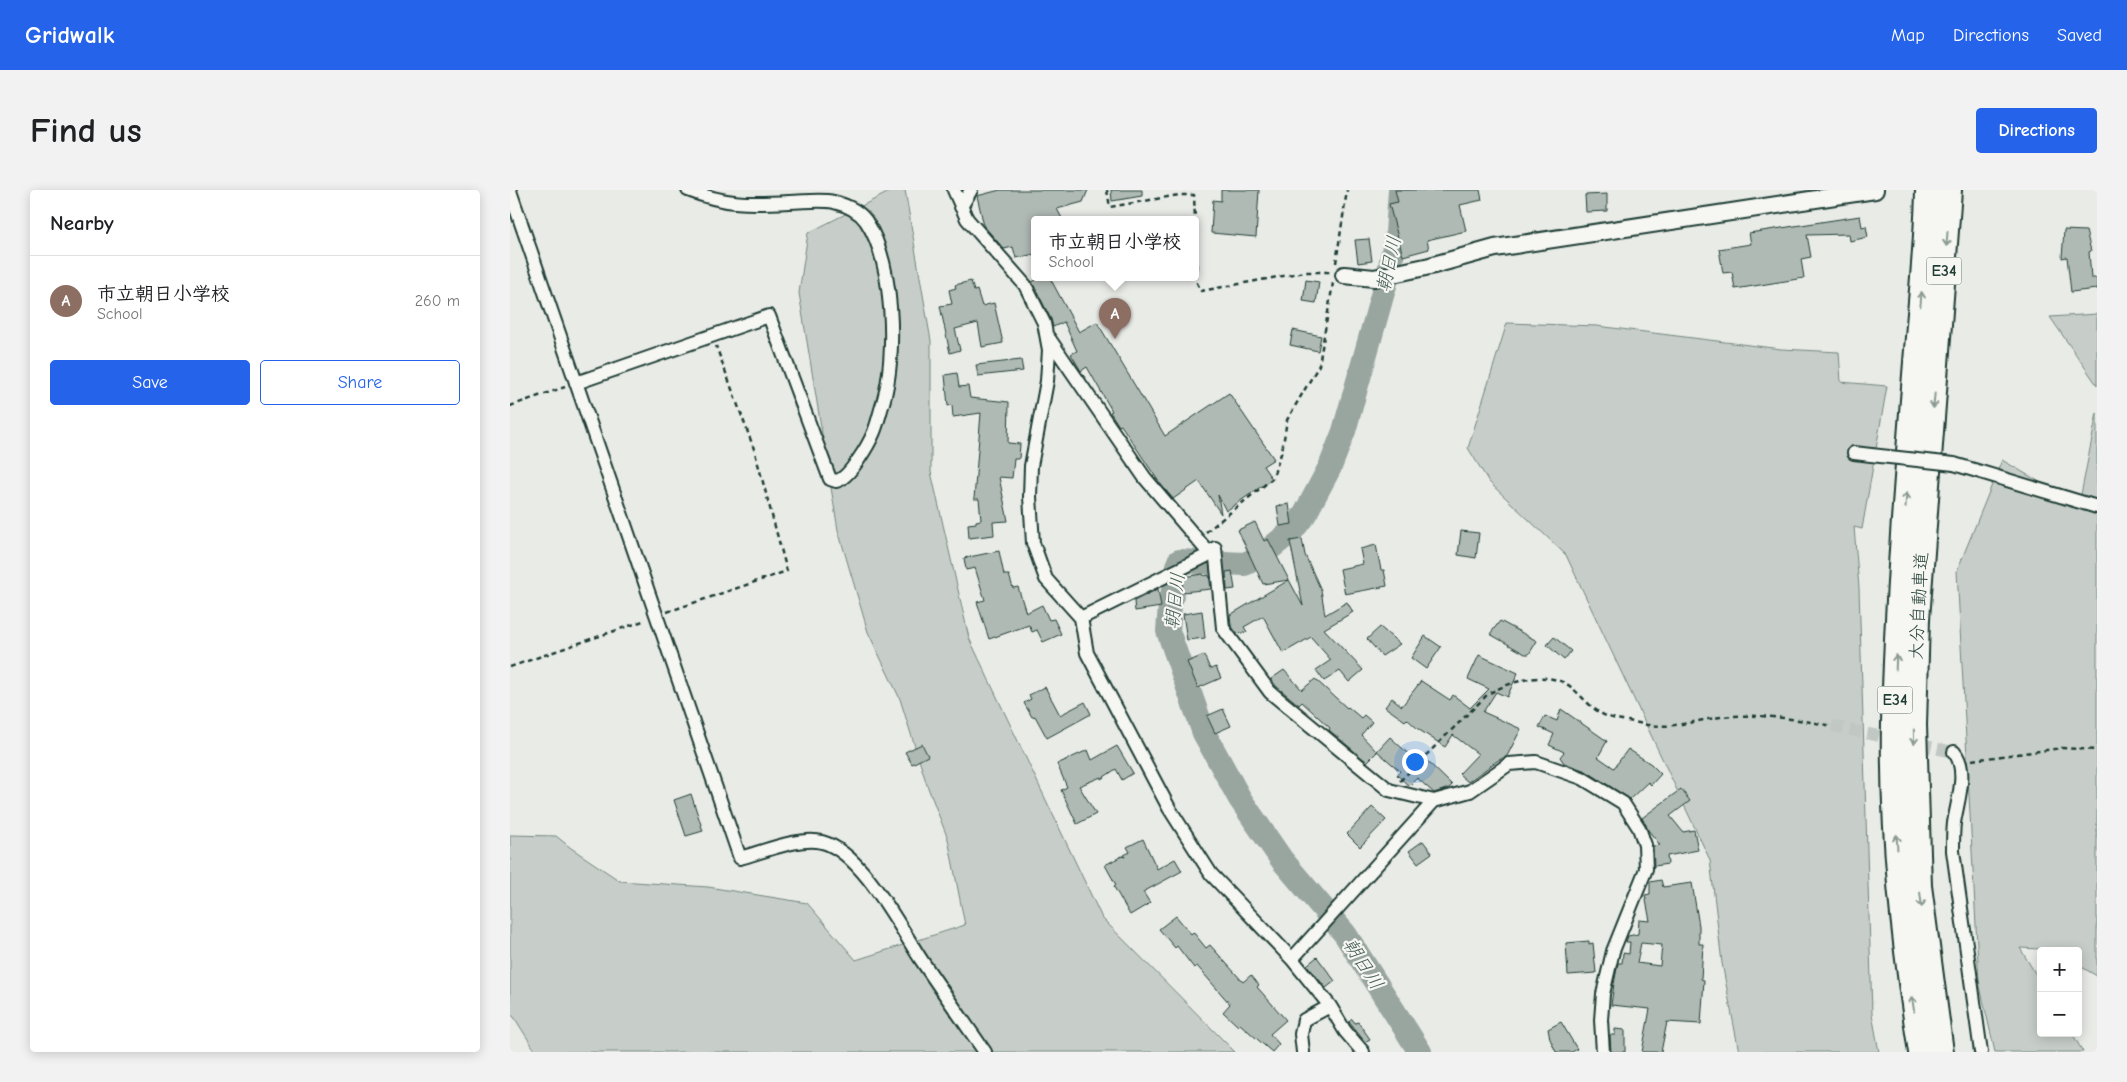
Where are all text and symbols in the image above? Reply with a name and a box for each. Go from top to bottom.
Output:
text: Gridwalk [25,21,114,49]
text: Map [1891,25,1925,46]
text: Directions [1953,25,2029,46]
text: Saved [2057,25,2102,46]
button: Directions [1976,108,2097,153]
text: Find us [30,110,142,151]
text: Nearby [50,211,114,235]
popup [1031,216,1199,281]
one-way arrow [1942,230,1951,246]
text: 市立朝日小学校 [1048,231,1182,253]
water label: 朝日川 [1372,234,1406,294]
text: School [1048,253,1094,271]
road number: E34 [1926,258,1962,284]
text: 市立朝日小学校 [97,283,230,305]
one-way arrow [1916,291,1925,307]
text: A [62,292,70,310]
text: 260 m [415,292,460,310]
pin: A [1099,298,1131,339]
text: School [97,305,143,323]
button: Save [50,360,250,405]
button: Share [260,360,460,405]
one-way arrow [1929,392,1939,408]
one-way arrow [1901,492,1910,508]
street label: 大分自動車道 [1906,552,1932,660]
water label: 朝日川 [1161,571,1189,631]
one-way arrow [1892,655,1901,671]
road number: E34 [1878,686,1912,714]
one-way arrow [1909,729,1919,745]
your location [1402,749,1428,775]
one-way arrow [1893,835,1902,851]
one-way arrow [1916,891,1926,907]
water label: 朝日川 [1338,934,1388,994]
map controls [2037,947,2082,1037]
button: + [2037,947,2082,992]
button: − [2037,992,2082,1037]
one-way arrow [1908,996,1918,1012]

